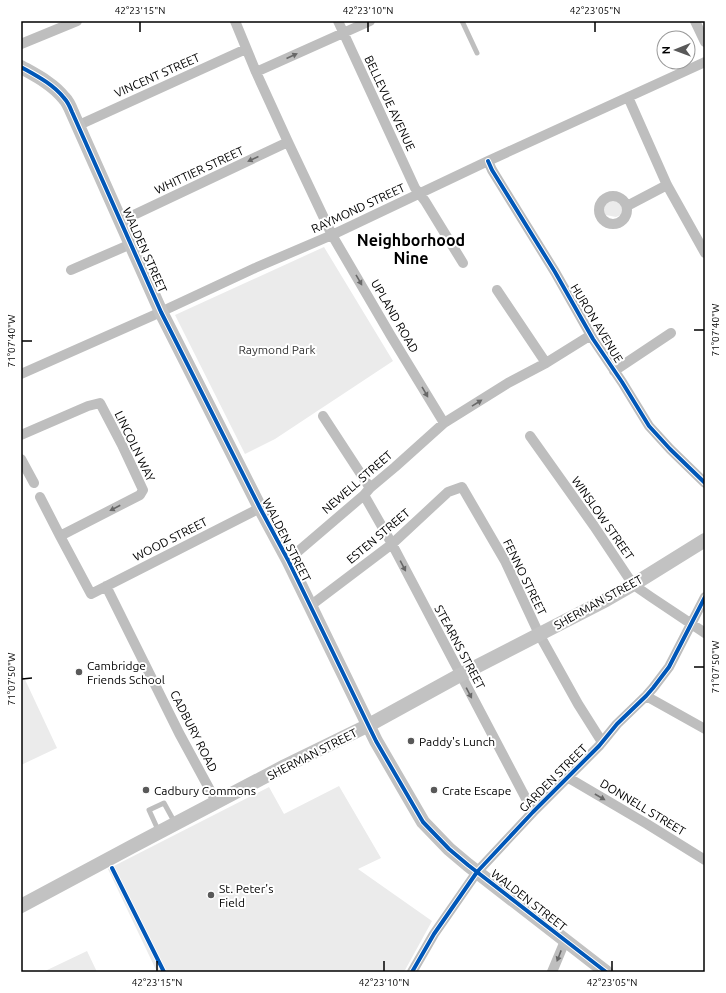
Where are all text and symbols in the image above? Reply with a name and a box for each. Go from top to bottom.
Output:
text: 42°23'15"N [115,5,165,16]
text: 42°23'10"N [343,5,393,16]
text: 42°23'05"N [570,5,620,16]
north arrow [656,30,696,70]
text: N [660,46,672,54]
street label: VINCENT STREET [112,50,202,100]
one-way arrow [286,53,298,59]
street label: BELLEVUE AVENUE [362,53,418,153]
street label: WHITTIER STREET [152,144,246,196]
one-way arrow [247,156,259,162]
street label: RAYMOND STREET [309,180,407,235]
street label: WALDEN STREET [120,205,170,295]
district label: Neighborhood Nine [357,231,465,267]
one-way arrow [355,275,362,286]
street label: UPLAND ROAD [369,277,421,355]
street label: HURON AVENUE [568,281,626,365]
text: 71°07'40"W [710,304,721,356]
text: 71°07'40"W [6,315,17,367]
park label: Raymond Park [238,343,316,356]
one-way arrow [421,387,428,398]
one-way arrow [471,399,483,406]
street label: LINCOLN WAY [112,409,158,483]
street label: NEWELL STREET [319,448,395,516]
street label: WINSLOW STREET [569,474,637,562]
street label: WALDEN STREET [260,496,314,584]
one-way arrow [109,505,120,511]
street label: ESTEN STREET [344,506,412,566]
street label: WOOD STREET [131,515,210,563]
street label: FENNO STREET [501,537,549,617]
one-way arrow [400,560,406,571]
street label: SHERMAN STREET [552,572,645,632]
street label: STEARNS STREET [432,603,488,692]
text: 71°07'50"W [710,641,721,693]
text: 71°07'50"W [6,653,17,705]
place label: Cambridge Friends School [87,659,165,686]
marker: Cambridge Friends School [74,667,84,677]
one-way arrow [466,687,473,699]
street label: CADBURY ROAD [168,688,220,774]
street label: SHERMAN STREET [265,726,359,782]
place label: Paddy's Lunch [419,735,495,748]
marker: Paddy's Lunch [406,736,416,746]
street label: GARDEN STREET [516,741,590,815]
street label: DONNELL STREET [598,776,688,838]
place label: Cadbury Commons [154,784,256,797]
place label: Crate Escape [442,784,511,797]
marker: Cadbury Commons [141,785,151,795]
marker: Crate Escape [429,785,439,795]
one-way arrow [594,793,606,800]
street label: WALDEN STREET [489,867,569,934]
place label: St. Peter's Field [219,882,273,909]
marker: St. Peter's Field [206,890,216,900]
one-way arrow [555,951,561,963]
text: 42°23'15"N [132,977,182,988]
text: 42°23'10"N [359,977,409,988]
text: 42°23'05"N [587,977,637,988]

